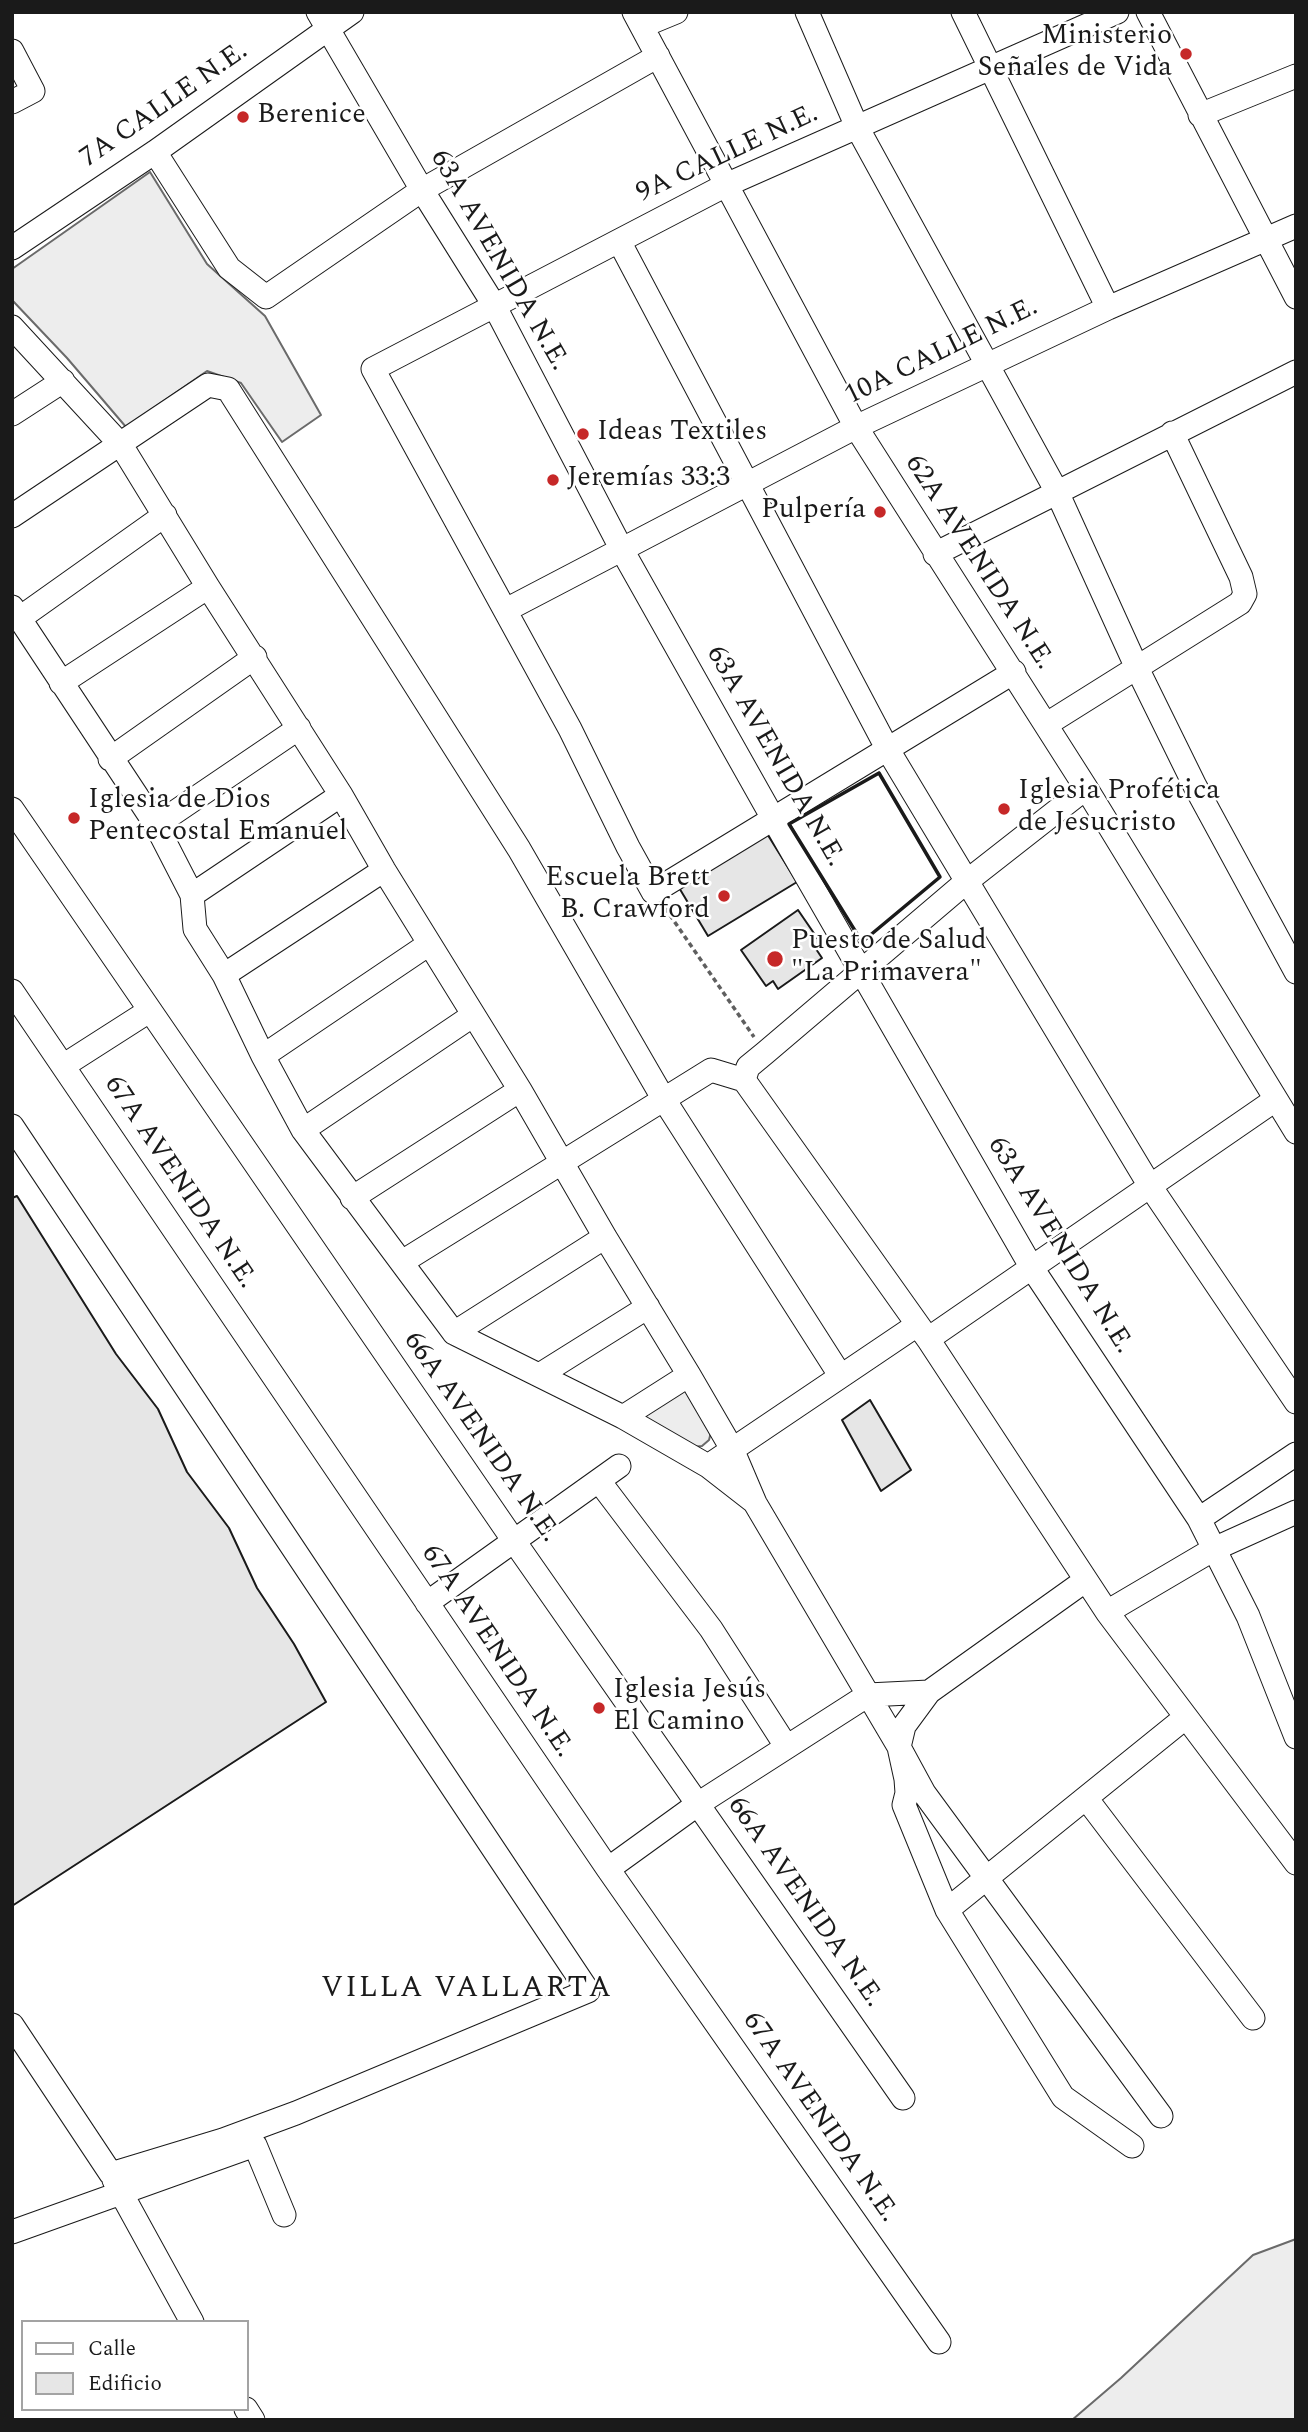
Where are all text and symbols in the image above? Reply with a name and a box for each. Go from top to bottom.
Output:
place label: Ministerio Señales de Vida [977,21,1172,87]
street label: 7A CALLE N.E. [75,36,255,176]
marker: Ministerio Señales de Vida [1178,46,1194,62]
street label: 9A CALLE N.E. [632,98,824,212]
place label: Berenice [257,100,366,134]
marker: Berenice [235,109,251,125]
street label: 63A AVENIDA N.E. [421,145,575,377]
street label: 10A CALLE N.E. [840,292,1044,414]
place label: Ideas Textiles [597,417,767,451]
marker: Ideas Textiles [575,426,591,442]
street label: 62A AVENIDA N.E. [896,449,1060,677]
place label: Jeremías 33:3 [567,463,730,497]
marker: Jeremías 33:3 [545,472,561,488]
place label: Pulpería [761,495,866,529]
marker: Pulpería [872,504,888,520]
street label: 63A AVENIDA N.E. [697,641,851,873]
place label: Iglesia Profética de Jesucristo [1018,776,1220,842]
place label: Iglesia de Dios Pentecostal Emanuel [88,785,347,851]
marker: Iglesia Profética de Jesucristo [996,801,1012,817]
marker: Iglesia de Dios Pentecostal Emanuel [66,810,82,826]
place label: Escuela Brett B. Crawford [545,863,710,929]
marker: Escuela Brett B. Crawford [716,888,732,904]
place label: Puesto de Salud "La Primavera" [791,926,987,992]
marker: Puesto de Salud "La Primavera" [765,949,785,969]
street label: 67A AVENIDA N.E. [95,1070,263,1296]
street label: 63A AVENIDA N.E. [979,1131,1139,1361]
street label: 66A AVENIDA N.E. [395,1326,565,1550]
street label: 67A AVENIDA N.E. [412,1539,580,1765]
place label: Iglesia Jesús El Camino [613,1675,766,1741]
marker: Iglesia Jesús El Camino [591,1700,607,1716]
street label: 66A AVENIDA N.E. [719,1791,889,2015]
district label: VILLA VALLARTA [323,1972,611,2008]
street label: 67A AVENIDA N.E. [734,2006,904,2230]
legend [21,2320,248,2411]
text: Calle [88,2333,136,2365]
text: Edificio [88,2368,162,2400]

